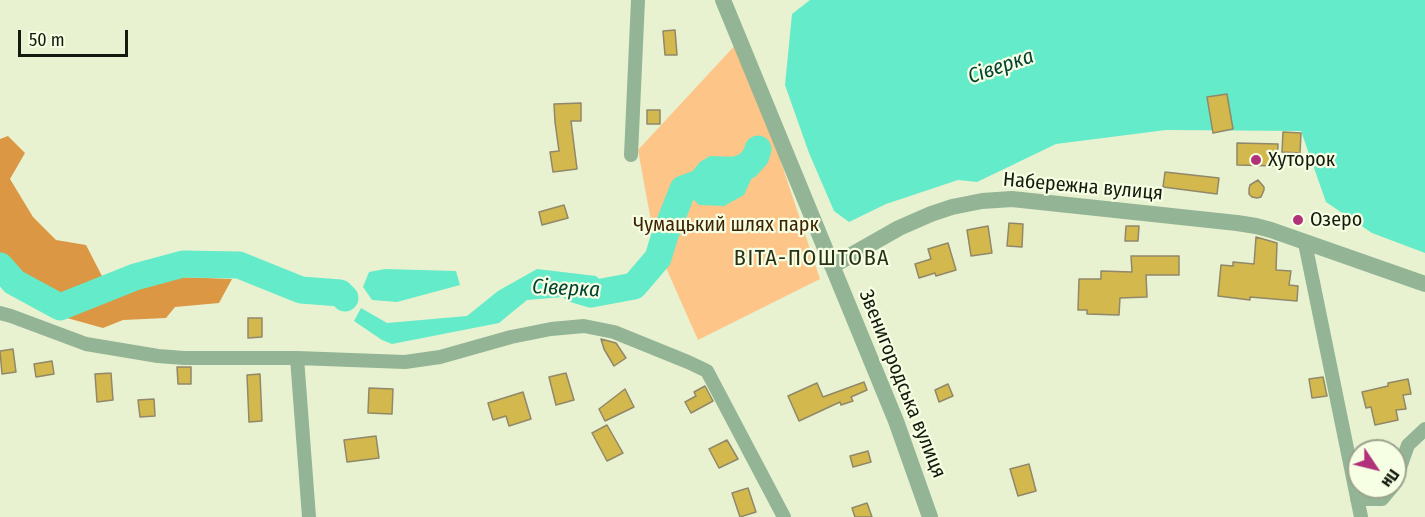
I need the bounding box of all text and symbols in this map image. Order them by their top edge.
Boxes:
scale bar [21,18,130,56]
text: 50 m [29,29,65,51]
water label: Сіверка [965,44,1037,90]
place label: Хуторок [1268,148,1335,172]
marker: Хуторок [1249,153,1263,167]
street label: Набережна вулиця [1002,168,1164,206]
place label: Озеро [1310,208,1362,232]
park label: Чумацький шлях парк [633,213,819,237]
marker: Озеро [1291,213,1305,227]
district label: ВІТА-ПОШТОВА [734,246,890,272]
water label: Сіверка [531,275,601,303]
street label: Звенигородська вулиця [853,286,951,482]
north arrow [1347,439,1407,499]
text: Пн [1378,466,1403,491]

